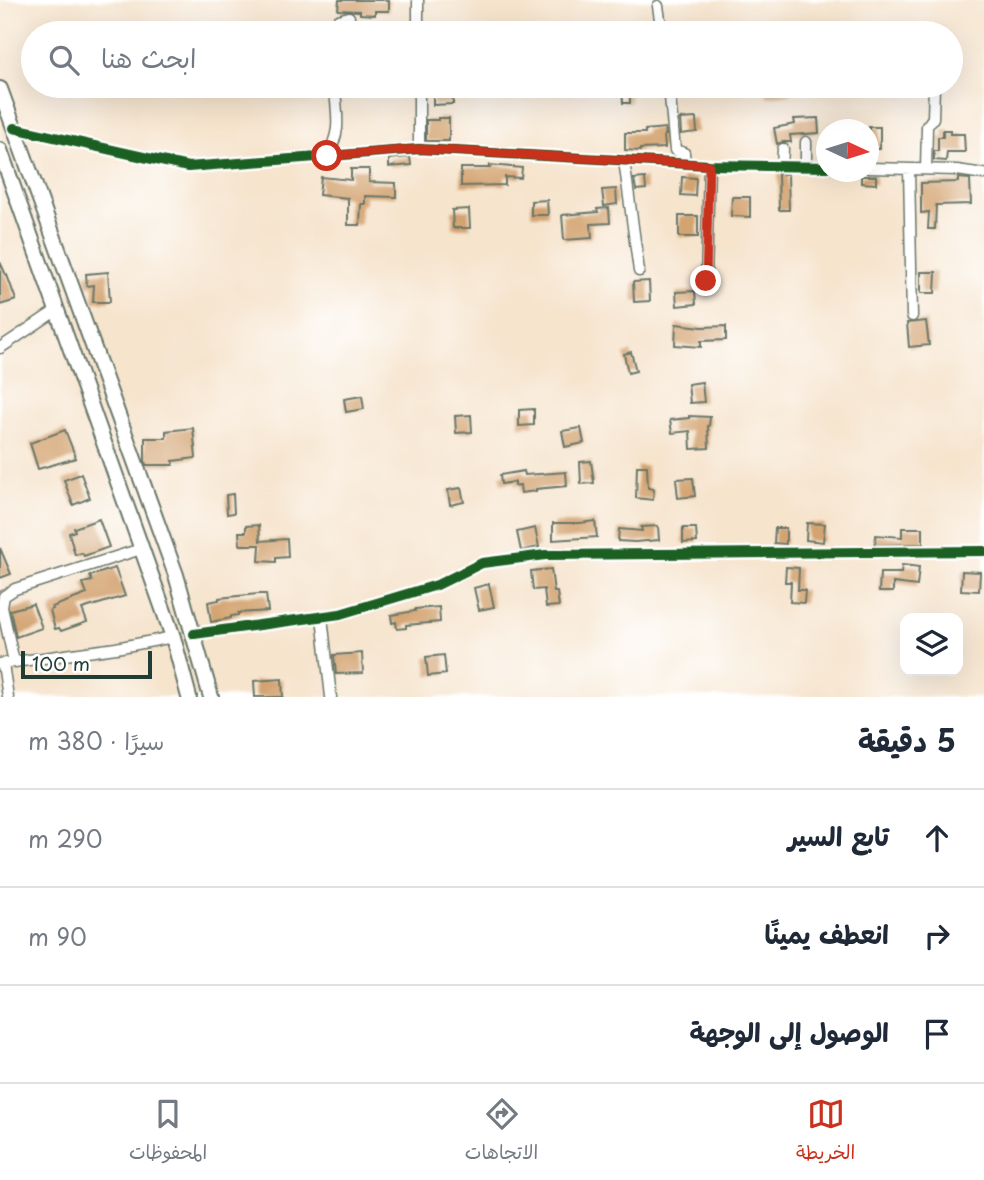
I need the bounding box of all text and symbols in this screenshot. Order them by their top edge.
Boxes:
search box [21,21,963,98]
text: ابحث هنا [101,38,196,77]
icon: search [45,41,83,79]
north arrow [816,119,879,182]
route start [311,140,342,171]
route end [690,265,721,296]
map controls [900,613,963,676]
button: layers [900,613,963,676]
scale bar [21,648,152,680]
text: 100 m [32,649,90,677]
text: 5 دقيقة [858,717,956,762]
text: سيرًا · 380 m [28,723,164,758]
text: تابع السير [788,816,889,855]
icon: ahead [918,819,956,857]
text: 290 m [28,821,103,856]
text: انعطف يمينًا [765,914,889,953]
icon: right [918,917,956,955]
text: 90 m [28,919,87,954]
text: الوصول إلى الوجهة [690,1012,889,1051]
icon: arrive [918,1015,956,1053]
tab: المحفوظات [129,1095,207,1169]
tab: الاتجاهات [465,1095,538,1169]
tab: الخريطة [796,1095,855,1169]

